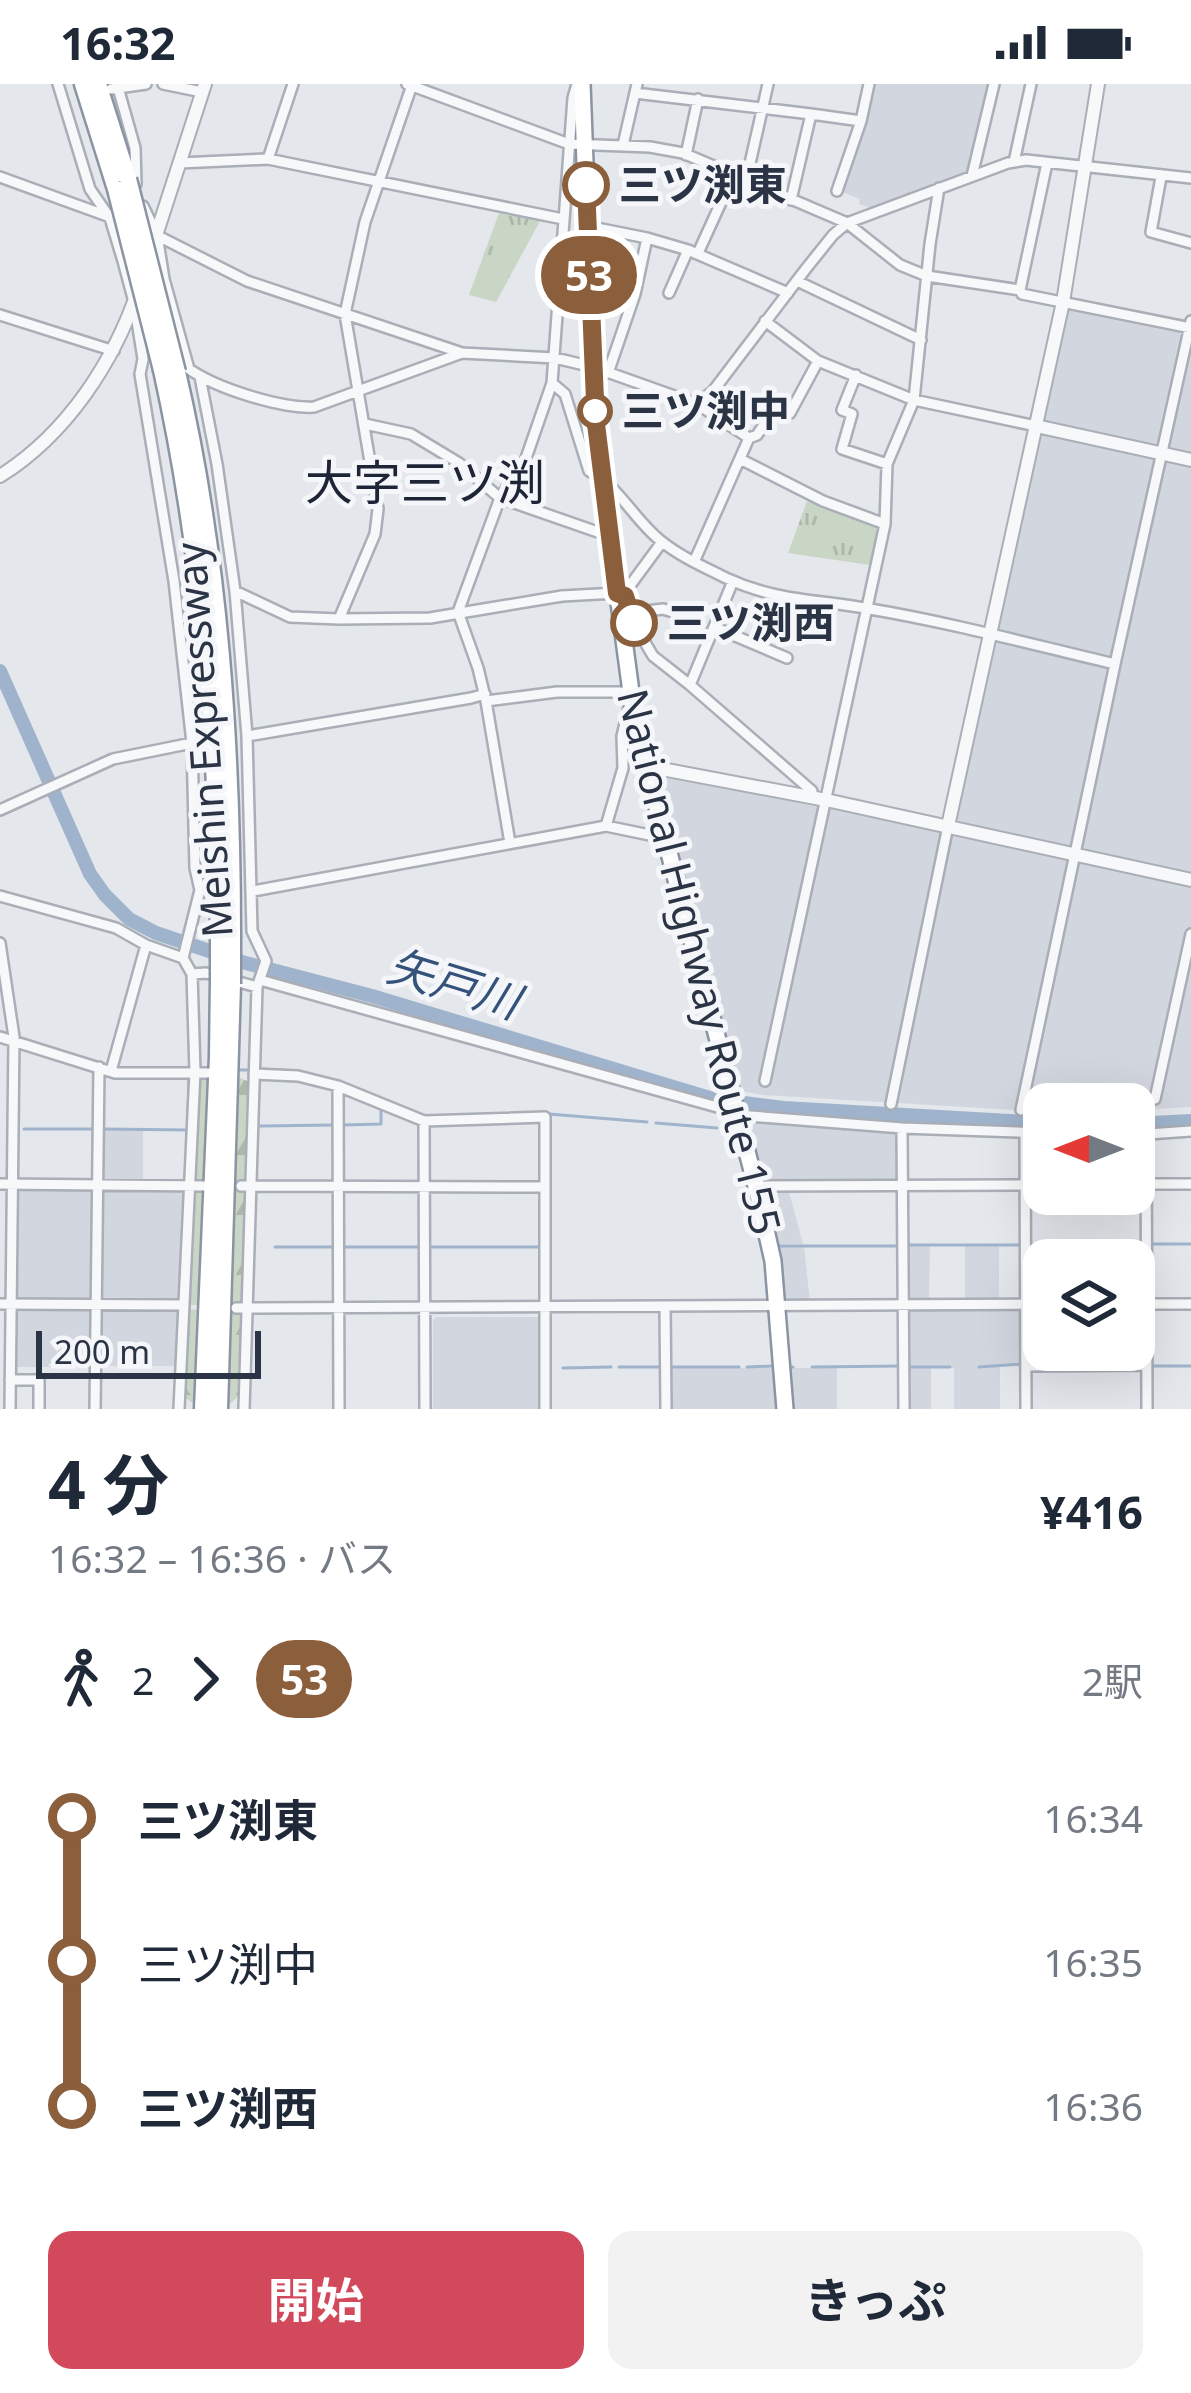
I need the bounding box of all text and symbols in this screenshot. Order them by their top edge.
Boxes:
text: 16:32 [60,12,176,73]
place label: 三ツ渕東 [619,155,787,212]
marker: 三ツ渕東 [564,163,608,207]
line badge: 53 [535,236,643,314]
text: 53 [565,246,613,303]
place label: 三ツ渕中 [622,381,790,438]
marker: 三ツ渕中 [579,395,611,427]
district label: 大字三ツ渕 [305,449,545,514]
street label: Meishin Expressway [160,540,245,940]
place label: 三ツ渕西 [667,593,835,650]
marker: 三ツ渕西 [612,601,656,645]
street label: National Highway Route 155 [605,683,796,1240]
water label: 矢戸川 [381,934,532,1033]
north arrow [1023,1083,1155,1215]
map controls [1023,1083,1155,1371]
button: layers [1023,1239,1155,1371]
scale bar [36,1325,261,1378]
text: 200 m [54,1329,150,1374]
text: 4 分 [48,1438,169,1528]
text: ¥416 [1040,1481,1143,1542]
text: 16:32 – 16:36 · バス [48,1531,396,1584]
icon: walk [48,1646,114,1712]
icon: forward [172,1646,238,1712]
text: 53 [280,1650,328,1707]
text: 2 [132,1653,154,1706]
text: 2駅 [1082,1654,1143,1707]
text: 三ツ渕東 [138,1789,318,1850]
text: 16:34 [1043,1791,1143,1844]
text: 三ツ渕中 [138,1933,318,1994]
text: 16:35 [1043,1935,1143,1988]
text: 三ツ渕西 [138,2077,318,2138]
text: 16:36 [1043,2079,1143,2132]
button: 開始 [48,2231,584,2369]
button: きっぷ [608,2231,1143,2369]

